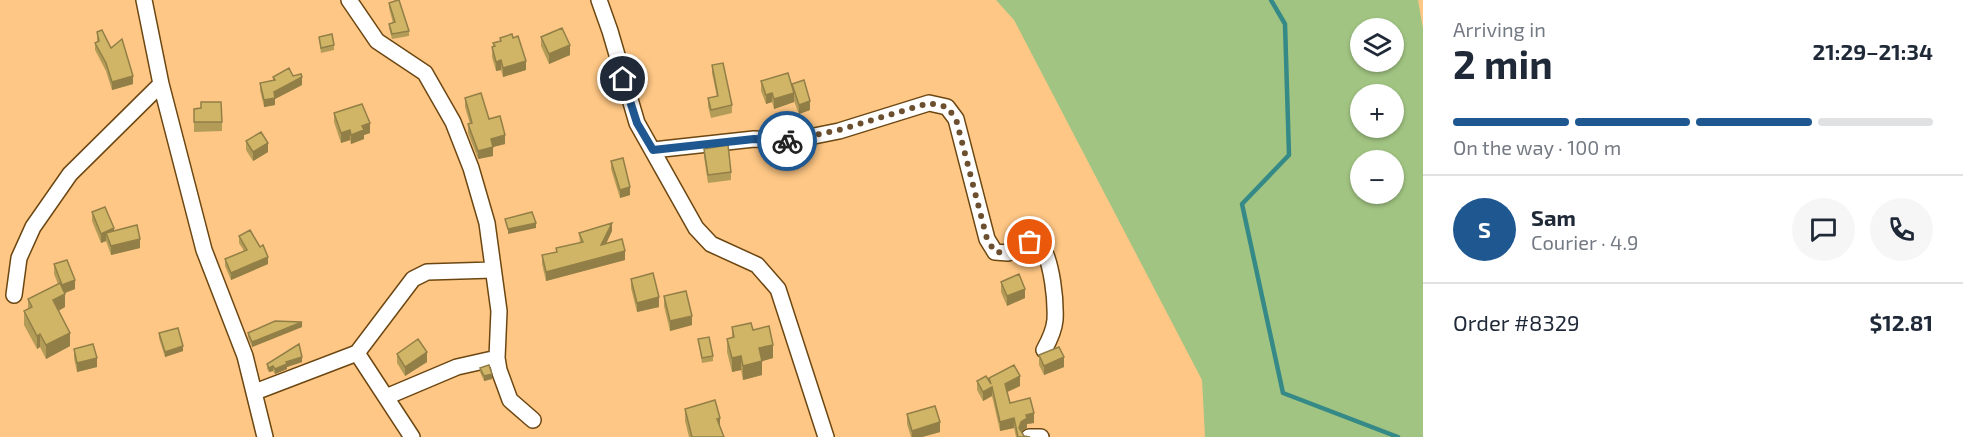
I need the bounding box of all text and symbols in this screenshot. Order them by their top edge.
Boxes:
text: Arriving in [1453,17,1546,41]
map controls [1350,18,1404,204]
button: layers [1350,18,1404,72]
text: 21:29–21:34 [1813,38,1933,64]
text: 2 min [1453,40,1553,87]
pin [597,53,648,104]
icon: home [606,62,639,95]
button: + [1350,84,1404,138]
courier [757,111,817,171]
icon: bike [771,125,804,158]
text: On the way · 100 m [1453,135,1621,159]
button: − [1350,150,1404,204]
button: chat [1792,198,1855,261]
button: phone [1870,198,1933,261]
text: Sam [1531,204,1576,230]
pin [1004,216,1055,267]
text: S [1478,216,1491,242]
icon: bag [1013,225,1046,258]
text: Courier · 4.9 [1531,230,1638,254]
text: Order #8329 [1453,309,1580,335]
text: $12.81 [1869,309,1933,335]

